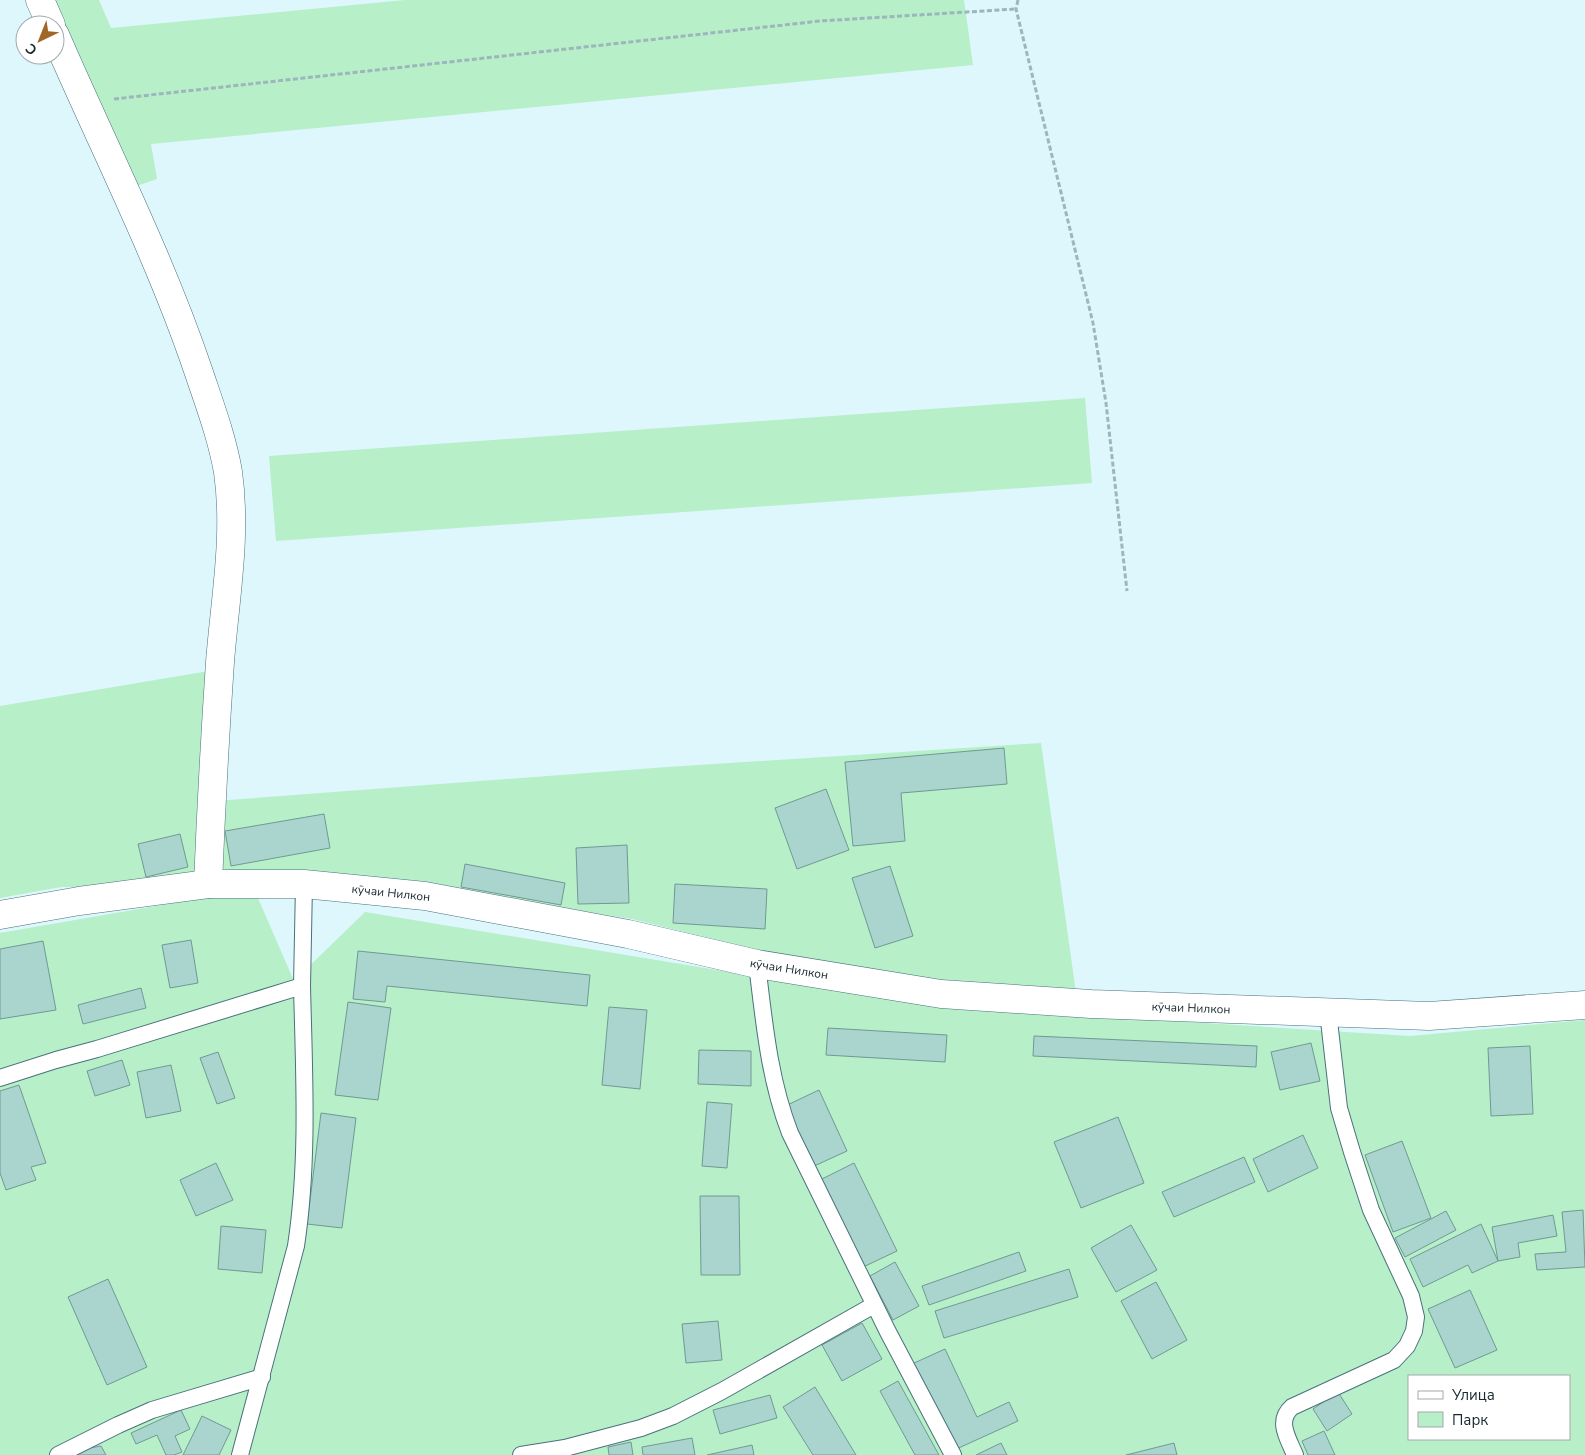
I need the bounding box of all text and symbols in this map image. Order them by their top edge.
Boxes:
north arrow [15,15,65,65]
text: С [21,39,41,59]
street label: кӯчаи Нилкон [351,881,431,905]
street label: кӯчаи Нилкон [749,955,829,983]
street label: кӯчаи Нилкон [1151,999,1231,1017]
legend [1408,1375,1570,1440]
text: Улица [1451,1385,1495,1405]
text: Парк [1452,1410,1488,1430]

